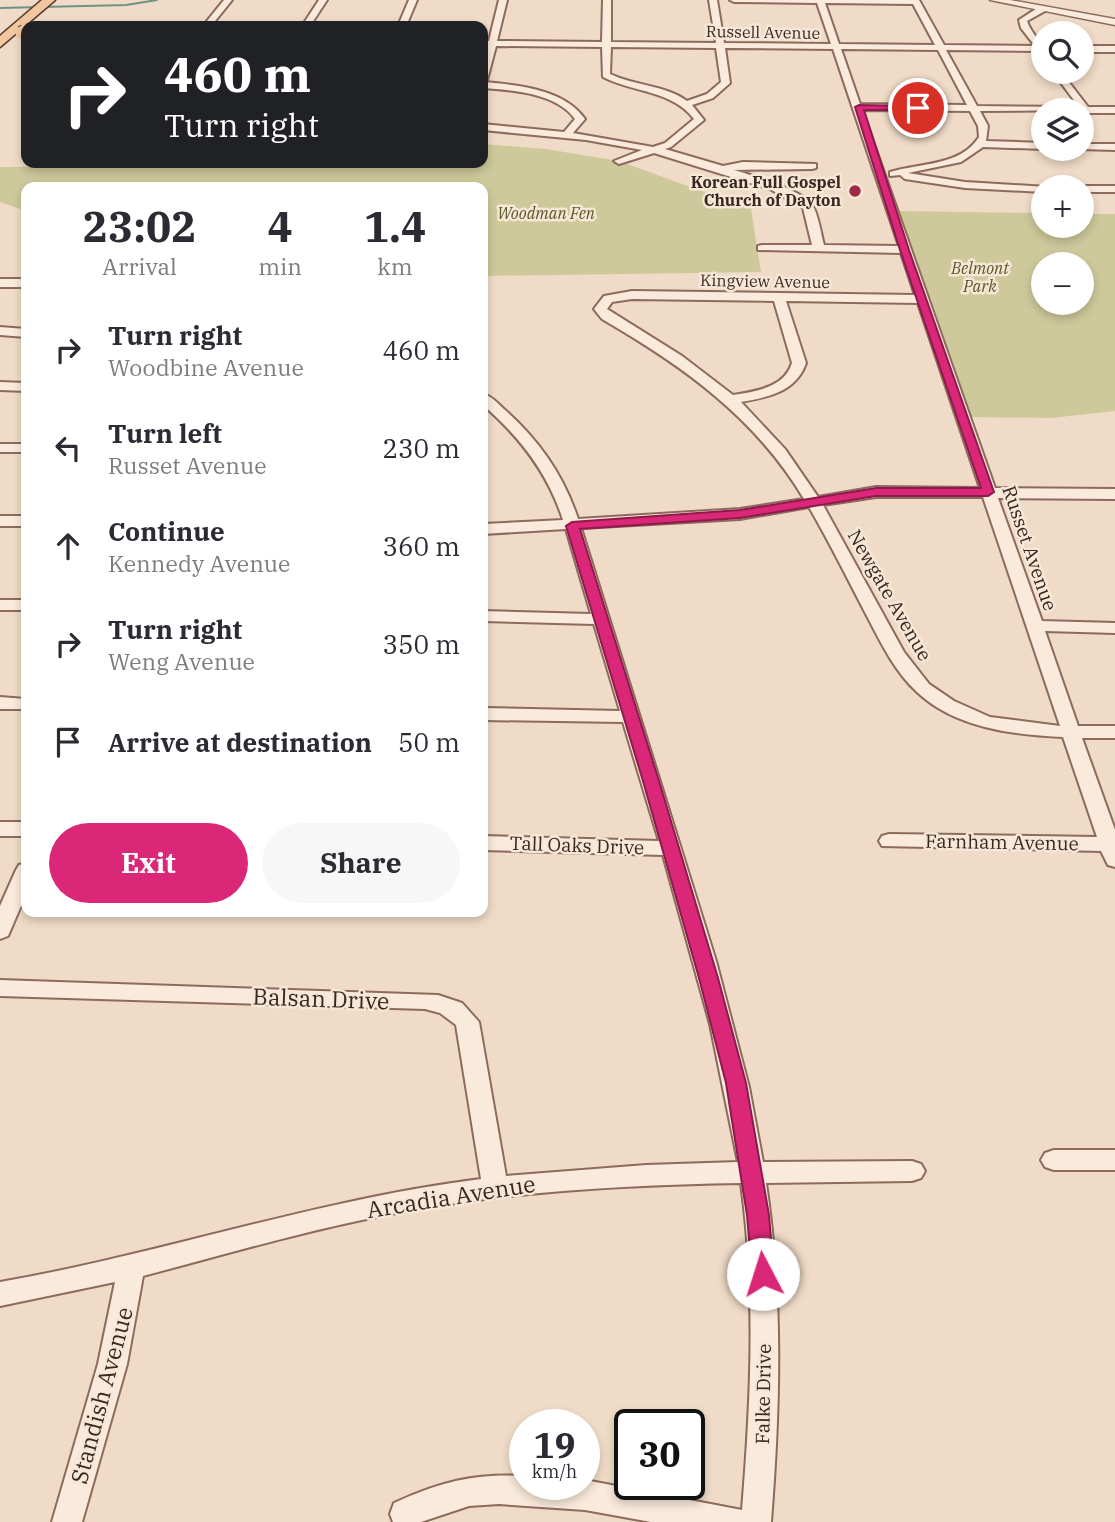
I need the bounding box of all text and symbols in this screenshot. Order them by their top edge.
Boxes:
street label: Russell Avenue [706,21,820,43]
map controls [1031,21,1094,315]
button: search [1031,21,1094,84]
text: 460 m [164,42,311,105]
icon: right [49,49,140,140]
pin [888,78,948,138]
icon: arrive [899,89,937,127]
button: layers [1031,98,1094,161]
text: Turn right [164,104,319,146]
place label: Korean Full Gospel Church of Dayton [691,172,841,210]
button: + [1031,175,1094,238]
marker: Korean Full Gospel Church of Dayton [847,183,863,199]
text: 23:02 [83,199,196,254]
text: 4 [268,199,293,254]
text: 1.4 [364,199,426,254]
park label: Woodman Fen [497,203,595,223]
text: Arrival [102,251,177,281]
text: min [258,251,302,281]
text: km [377,251,413,281]
button: − [1031,252,1094,315]
park label: Belmont Park [950,258,1010,296]
street label: Kingview Avenue [700,270,830,292]
text: Turn right [108,318,242,352]
icon: right [49,331,87,369]
text: 460 m [382,333,460,367]
text: Woodbine Avenue [108,352,304,382]
text: Turn left [108,416,222,450]
icon: left [49,429,87,467]
text: 230 m [382,431,460,465]
text: Russet Avenue [108,450,267,480]
street label: Russet Avenue [997,482,1063,614]
text: Continue [108,514,225,548]
street label: Newgate Avenue [843,525,937,665]
icon: ahead [49,527,87,565]
text: 360 m [382,529,460,563]
text: Kennedy Avenue [108,548,290,578]
text: Turn right [108,612,242,646]
icon: right [49,625,87,663]
text: 350 m [382,627,460,661]
text: Weng Avenue [108,646,255,676]
icon: arrive [49,723,87,761]
text: Arrive at destination [108,725,372,759]
text: 50 m [398,725,460,759]
button: Exit [49,823,248,903]
button: Share [262,823,460,903]
street label: Farnham Avenue [925,829,1079,855]
street label: Tall Oaks Drive [509,831,645,859]
street label: Balsan Drive [252,981,390,1015]
street label: Arcadia Avenue [365,1168,537,1224]
position arrow [726,1237,800,1311]
street label: Standish Avenue [63,1303,139,1487]
street label: Falke Drive [750,1344,776,1444]
speed limit sign: 30 [614,1409,705,1500]
text: 19 [533,1422,576,1468]
text: km/h [532,1460,577,1483]

